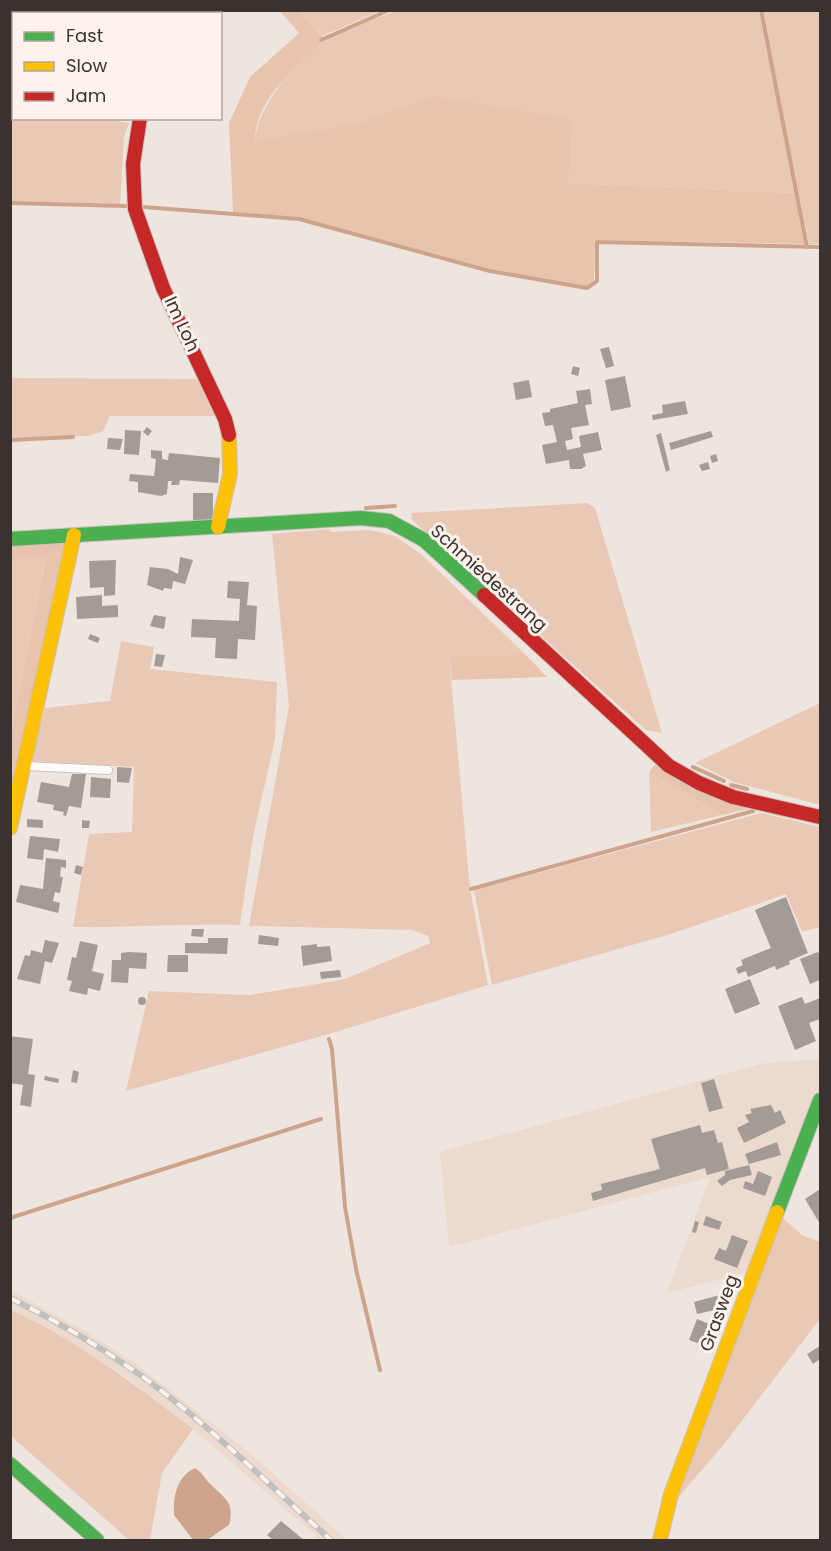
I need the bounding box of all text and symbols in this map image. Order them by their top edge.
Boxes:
legend [12,12,222,120]
text: Fast [66,23,103,48]
text: Slow [66,53,108,78]
text: Jam [66,83,106,108]
street label: Im Loh [159,292,206,356]
street label: Schmiedestrang [426,518,553,637]
street label: Grasweg [693,1271,744,1355]

